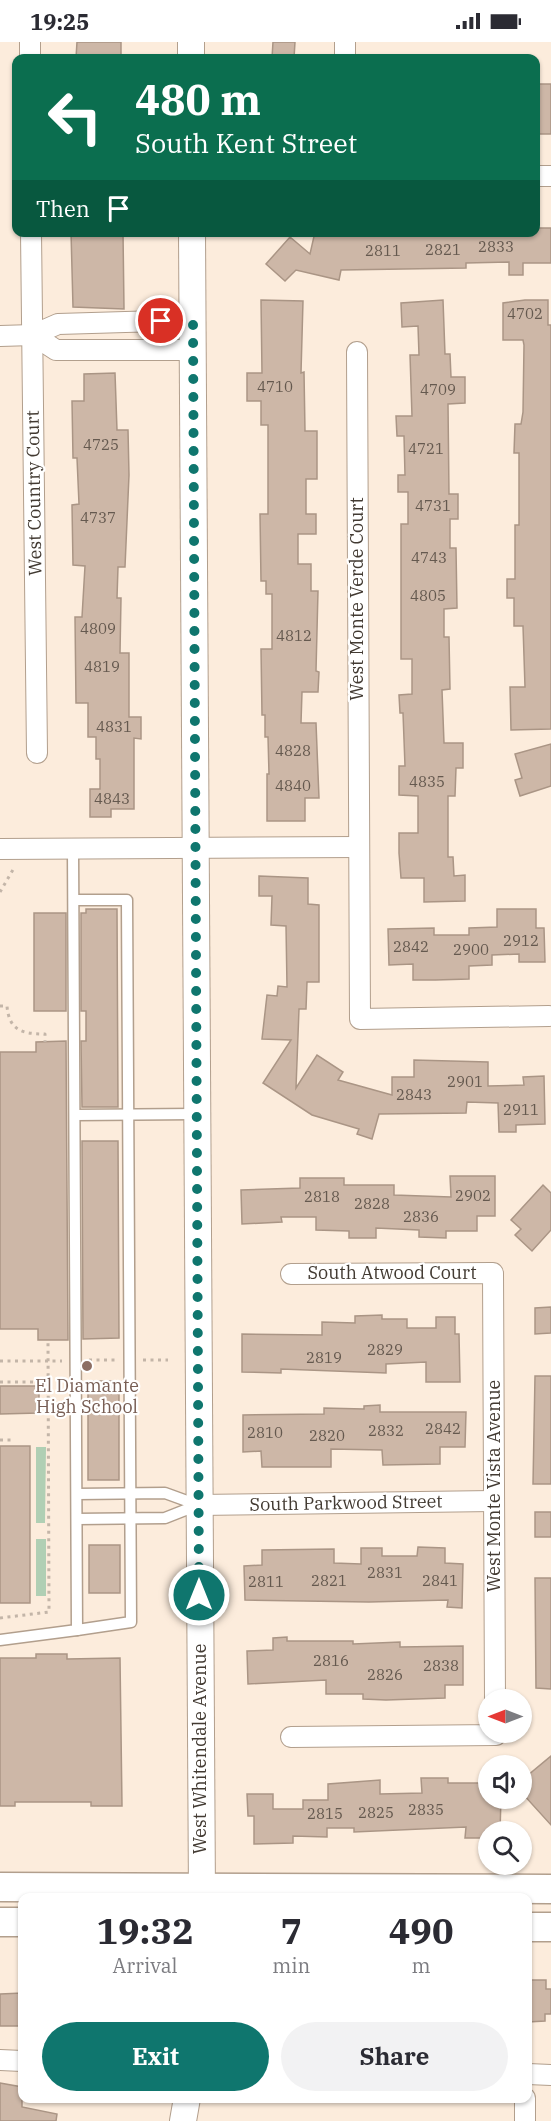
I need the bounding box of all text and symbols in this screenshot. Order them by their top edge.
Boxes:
text: 19:25 [30,7,89,36]
text: 480 m [135,72,261,127]
icon: left [36,78,114,156]
text: South Kent Street [135,125,357,160]
icon: arrive [102,192,135,225]
text: Then [36,194,90,223]
house number: 2833 [478,237,514,256]
house number: 2821 [425,240,461,259]
house number: 2811 [365,241,401,260]
pin [135,295,186,346]
icon: arrive [144,304,177,337]
house number: 4702 [507,304,543,323]
house number: 4710 [257,377,293,396]
house number: 4709 [420,380,456,399]
street label: West Country Court [21,410,46,576]
house number: 4725 [83,435,119,454]
house number: 4721 [408,439,444,458]
house number: 4731 [415,496,451,515]
street label: West Monte Verde Court [345,497,368,701]
house number: 4737 [80,508,116,527]
house number: 4743 [411,548,447,567]
house number: 4805 [410,586,446,605]
house number: 4809 [80,619,116,638]
house number: 4812 [276,626,312,645]
house number: 4819 [84,657,120,676]
house number: 4831 [96,717,132,736]
house number: 4828 [275,741,311,760]
house number: 4835 [409,772,445,791]
house number: 4840 [275,776,311,795]
house number: 4843 [94,789,130,808]
house number: 2912 [503,931,539,950]
house number: 2842 [393,937,429,956]
house number: 2900 [453,940,489,959]
house number: 2901 [447,1072,483,1091]
house number: 2843 [396,1085,432,1104]
house number: 2911 [503,1100,539,1119]
house number: 2902 [455,1186,491,1205]
house number: 2818 [304,1187,340,1206]
house number: 2828 [354,1194,390,1213]
house number: 2836 [403,1207,439,1226]
street label: South Atwood Court [307,1261,477,1284]
house number: 2829 [367,1340,403,1359]
house number: 2819 [306,1348,342,1367]
marker: El Diamante High School [80,1359,94,1373]
place label: El Diamante High School [35,1374,139,1418]
street label: West Monte Vista Avenue [482,1380,505,1592]
house number: 2842 [425,1419,461,1438]
house number: 2832 [368,1421,404,1440]
house number: 2810 [247,1423,283,1442]
house number: 2820 [309,1426,345,1445]
street label: South Parkwood Street [249,1489,443,1516]
position arrow [167,1563,231,1627]
house number: 2831 [367,1563,403,1582]
house number: 2821 [311,1571,347,1590]
house number: 2841 [422,1571,458,1590]
house number: 2811 [248,1572,284,1591]
street label: West Whitendale Avenue [188,1644,211,1854]
house number: 2816 [313,1651,349,1670]
house number: 2838 [423,1656,459,1675]
house number: 2826 [367,1665,403,1684]
north arrow [478,1689,532,1743]
map controls [478,1689,532,1875]
button: sound [478,1755,532,1809]
house number: 2835 [408,1800,444,1819]
house number: 2825 [358,1803,394,1822]
house number: 2815 [307,1804,343,1823]
button: search [478,1821,532,1875]
text: 19:32 [96,1907,194,1954]
text: 7 [280,1907,302,1954]
text: 490 [389,1907,454,1954]
text: Arrival [113,1952,178,1979]
text: min [272,1952,310,1979]
text: m [412,1952,431,1979]
button: Exit [42,2022,269,2091]
button: Share [281,2022,508,2091]

